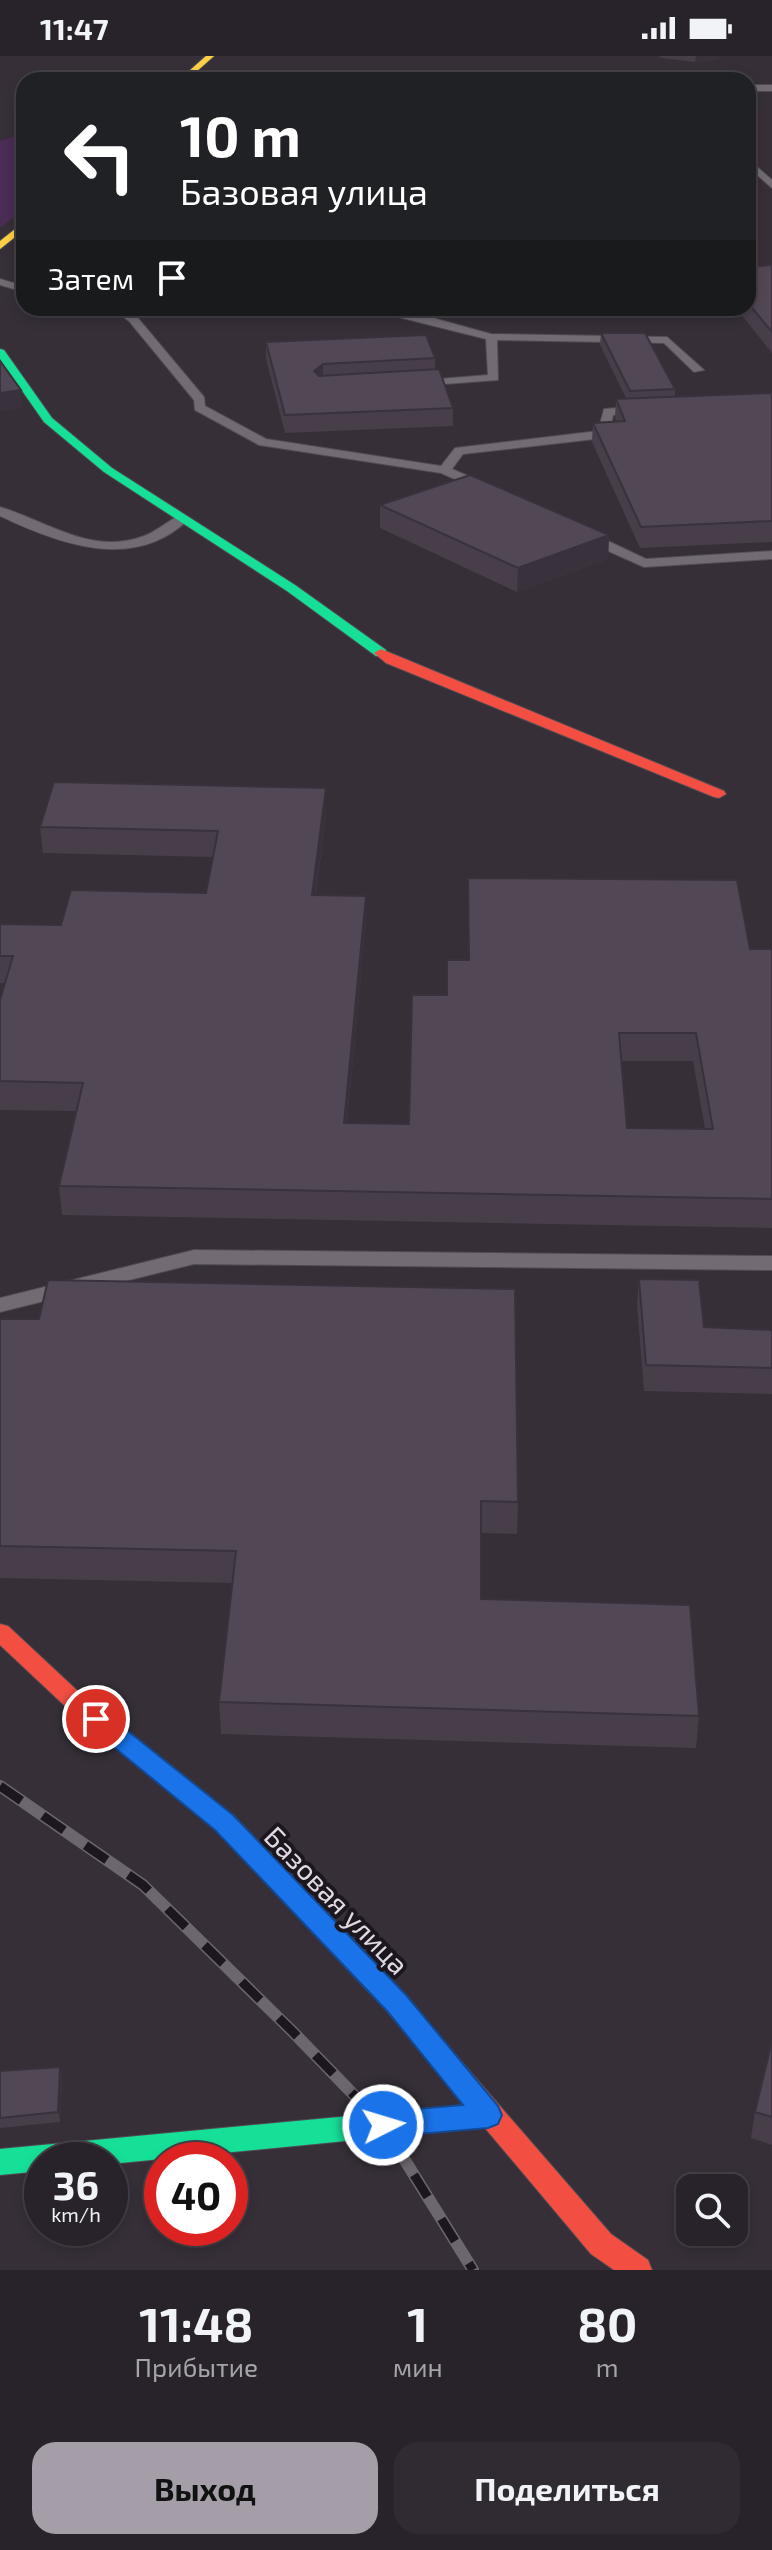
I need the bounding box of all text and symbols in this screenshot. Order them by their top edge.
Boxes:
text: 11:47 [40,10,109,46]
text: 10 m [180,101,301,168]
icon: left [48,104,152,208]
text: Базовая улица [180,169,428,212]
icon: arrive [150,256,194,300]
text: Затем [48,260,134,296]
pin [62,1685,130,1753]
icon: arrive [74,1697,118,1741]
street label: Базовая улица [258,1819,416,1981]
position arrow [341,2083,425,2167]
speed limit sign: 40 [144,2142,248,2246]
text: 36 [53,2160,99,2208]
map controls [676,2174,748,2246]
button: search [676,2174,748,2246]
text: km/h [51,2202,101,2226]
text: 11:48 [139,2294,254,2352]
text: 1 [407,2294,428,2352]
text: 80 [577,2294,637,2352]
text: Прибытие [135,2351,258,2382]
text: мин [393,2351,443,2382]
text: m [596,2351,619,2382]
button: Выход [32,2442,378,2534]
button: Поделиться [394,2442,740,2534]

